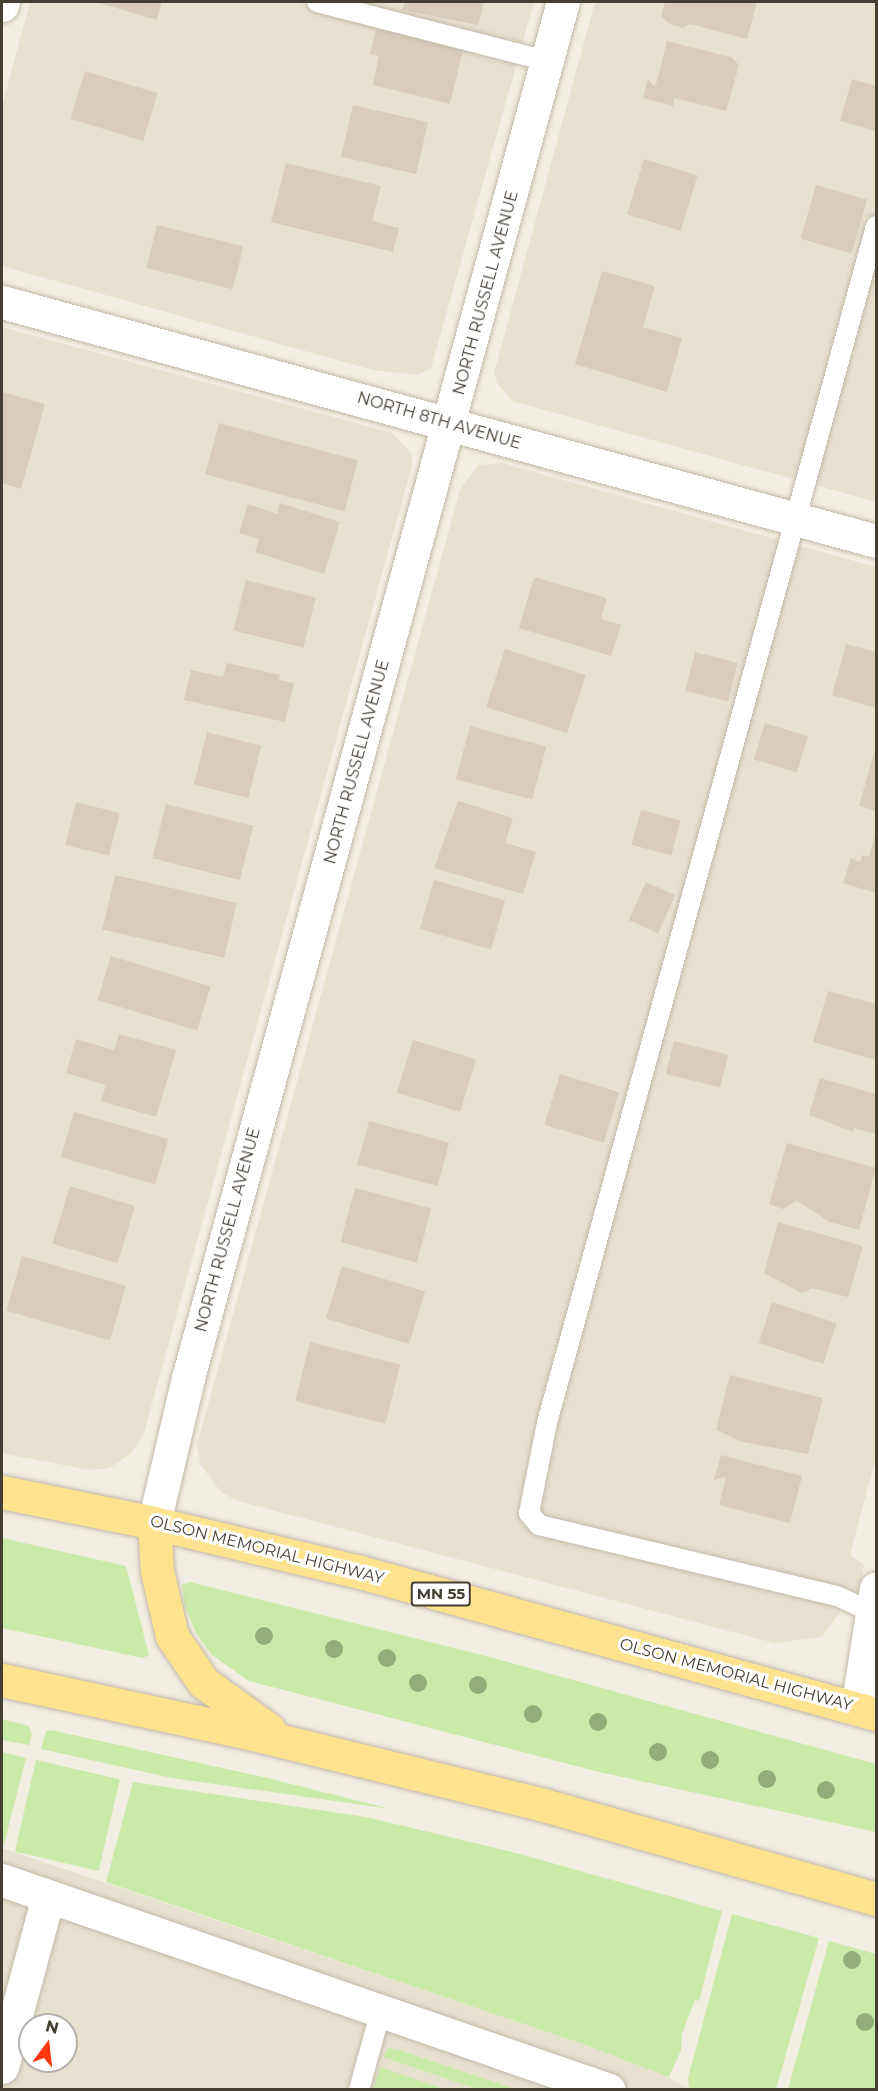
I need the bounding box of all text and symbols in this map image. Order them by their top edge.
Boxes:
street label: NORTH RUSSELL AVENUE [449,189,523,397]
street label: NORTH 8TH AVENUE [355,388,523,454]
street label: NORTH RUSSELL AVENUE [320,658,394,866]
street label: NORTH RUSSELL AVENUE [191,1126,265,1334]
street label: OLSON MEMORIAL HIGHWAY [148,1512,386,1588]
road number: MN 55 [410,1582,472,1606]
street label: OLSON MEMORIAL HIGHWAY [617,1635,855,1715]
north arrow [18,2013,78,2073]
text: N [44,2016,61,2038]

